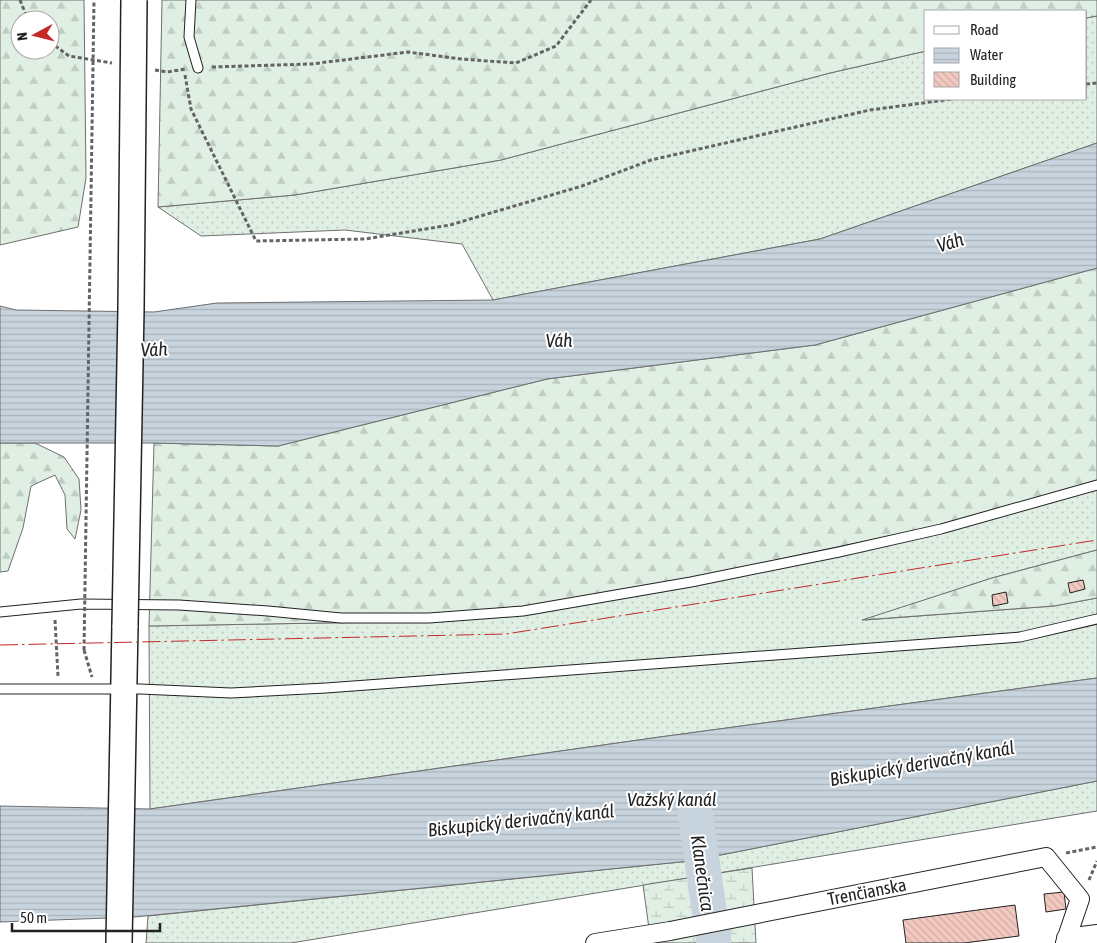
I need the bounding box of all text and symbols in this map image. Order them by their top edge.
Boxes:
north arrow [10,10,60,60]
legend [924,10,1087,100]
text: Road [970,21,999,38]
text: N [14,32,31,42]
text: Water [970,46,1003,63]
text: Building [970,71,1016,88]
water label: Váh [934,228,966,256]
water label: Váh [545,329,573,351]
water label: Váh [140,338,168,360]
water label: Biskupický derivačný kanál [828,736,1016,790]
water label: Važský kanál [627,788,717,810]
water label: Biskupický derivačný kanál [427,799,615,841]
water label: Klanečnica [687,833,719,913]
street label: Trenčianska [826,874,908,909]
scale bar [12,900,160,932]
text: 50 m [20,909,47,926]

